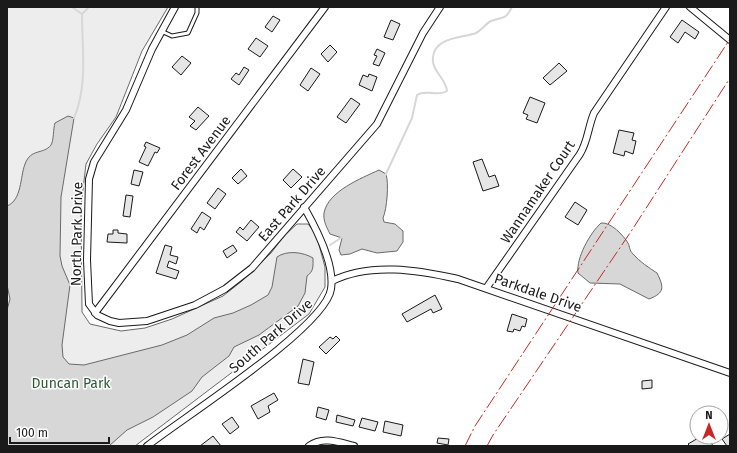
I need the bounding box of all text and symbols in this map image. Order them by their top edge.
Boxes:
street label: Forest Avenue [167,112,235,194]
street label: Wannamaker Court [497,137,579,247]
street label: East Park Drive [255,163,329,245]
street label: North Park Drive [68,182,86,286]
street label: Parkdale Drive [492,270,584,316]
street label: South Park Drive [226,295,316,377]
park label: Duncan Park [31,375,111,392]
north arrow [689,405,729,445]
text: N [705,409,713,422]
scale bar [10,419,109,445]
text: 100 m [16,426,48,440]

